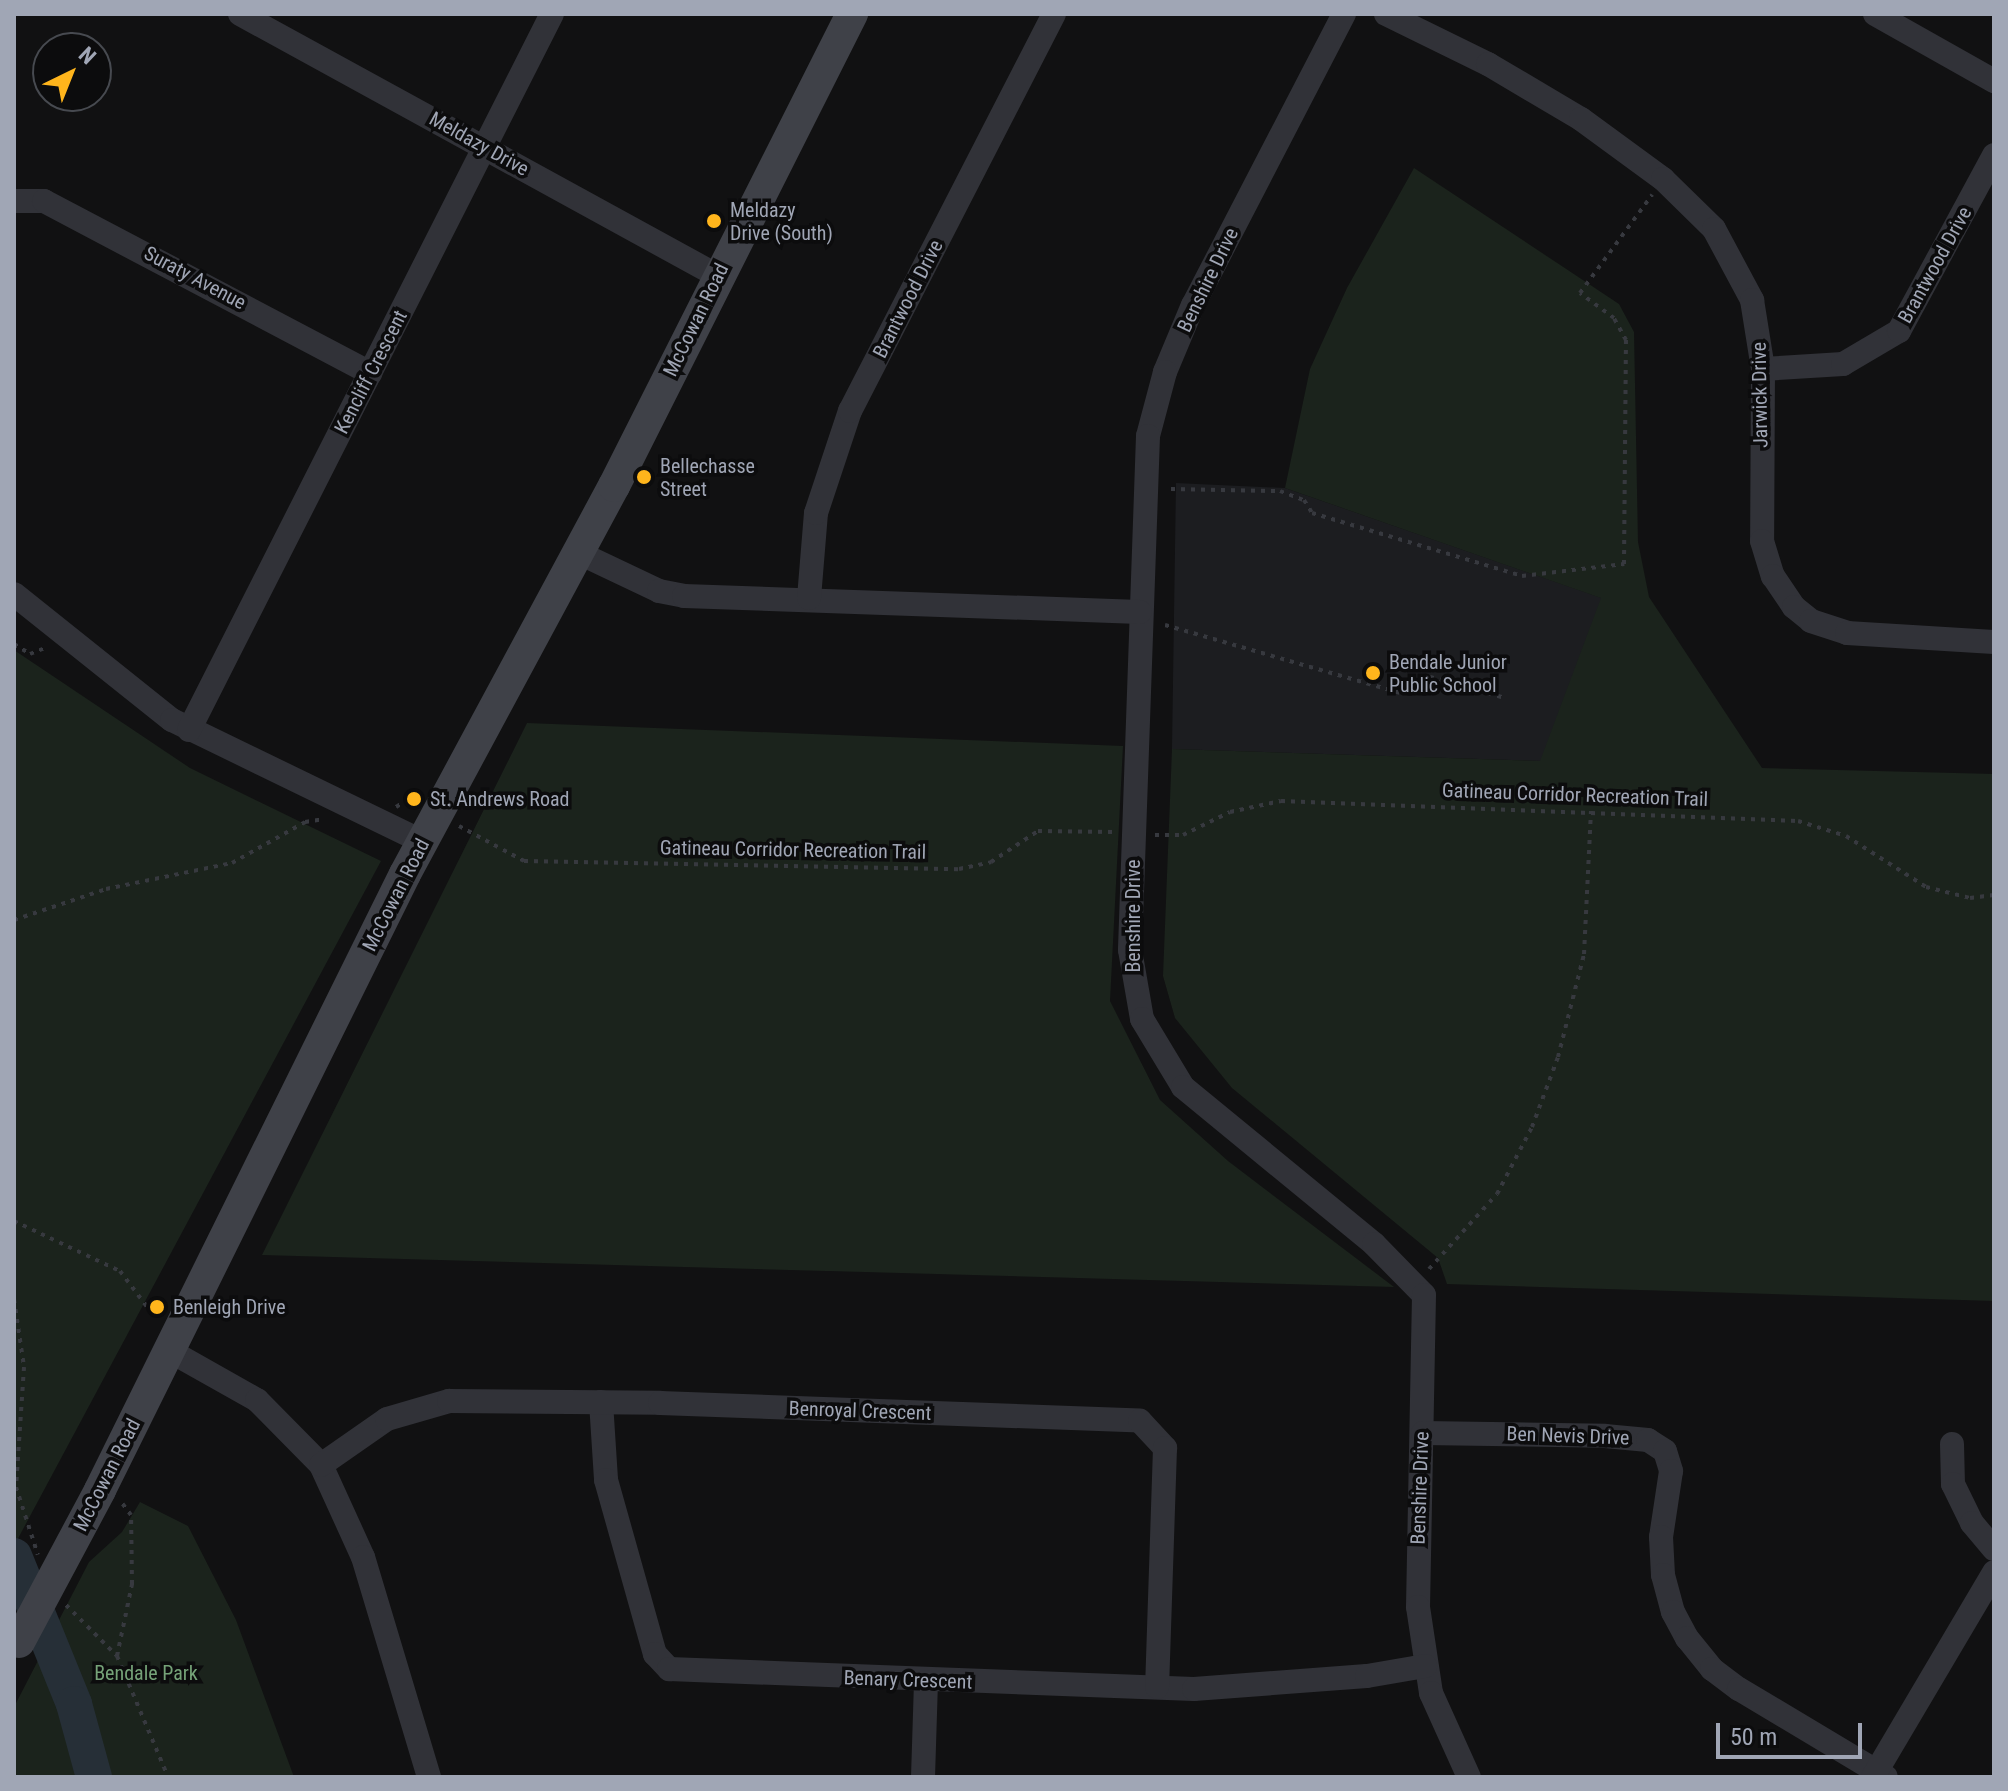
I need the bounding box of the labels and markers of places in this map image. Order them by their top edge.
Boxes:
place label: Meldazy Drive (South) [730,198,833,245]
marker: Meldazy Drive (South) [705,212,723,230]
place label: Bellechasse Street [660,454,755,501]
marker: Bellechasse Street [635,468,653,486]
place label: Bendale Junior Public School [1389,650,1507,697]
marker: Bendale Junior Public School [1364,664,1382,682]
place label: St. Andrews Road [430,787,569,811]
marker: St. Andrews Road [405,790,423,808]
place label: Benleigh Drive [173,1295,286,1319]
marker: Benleigh Drive [148,1298,166,1316]

